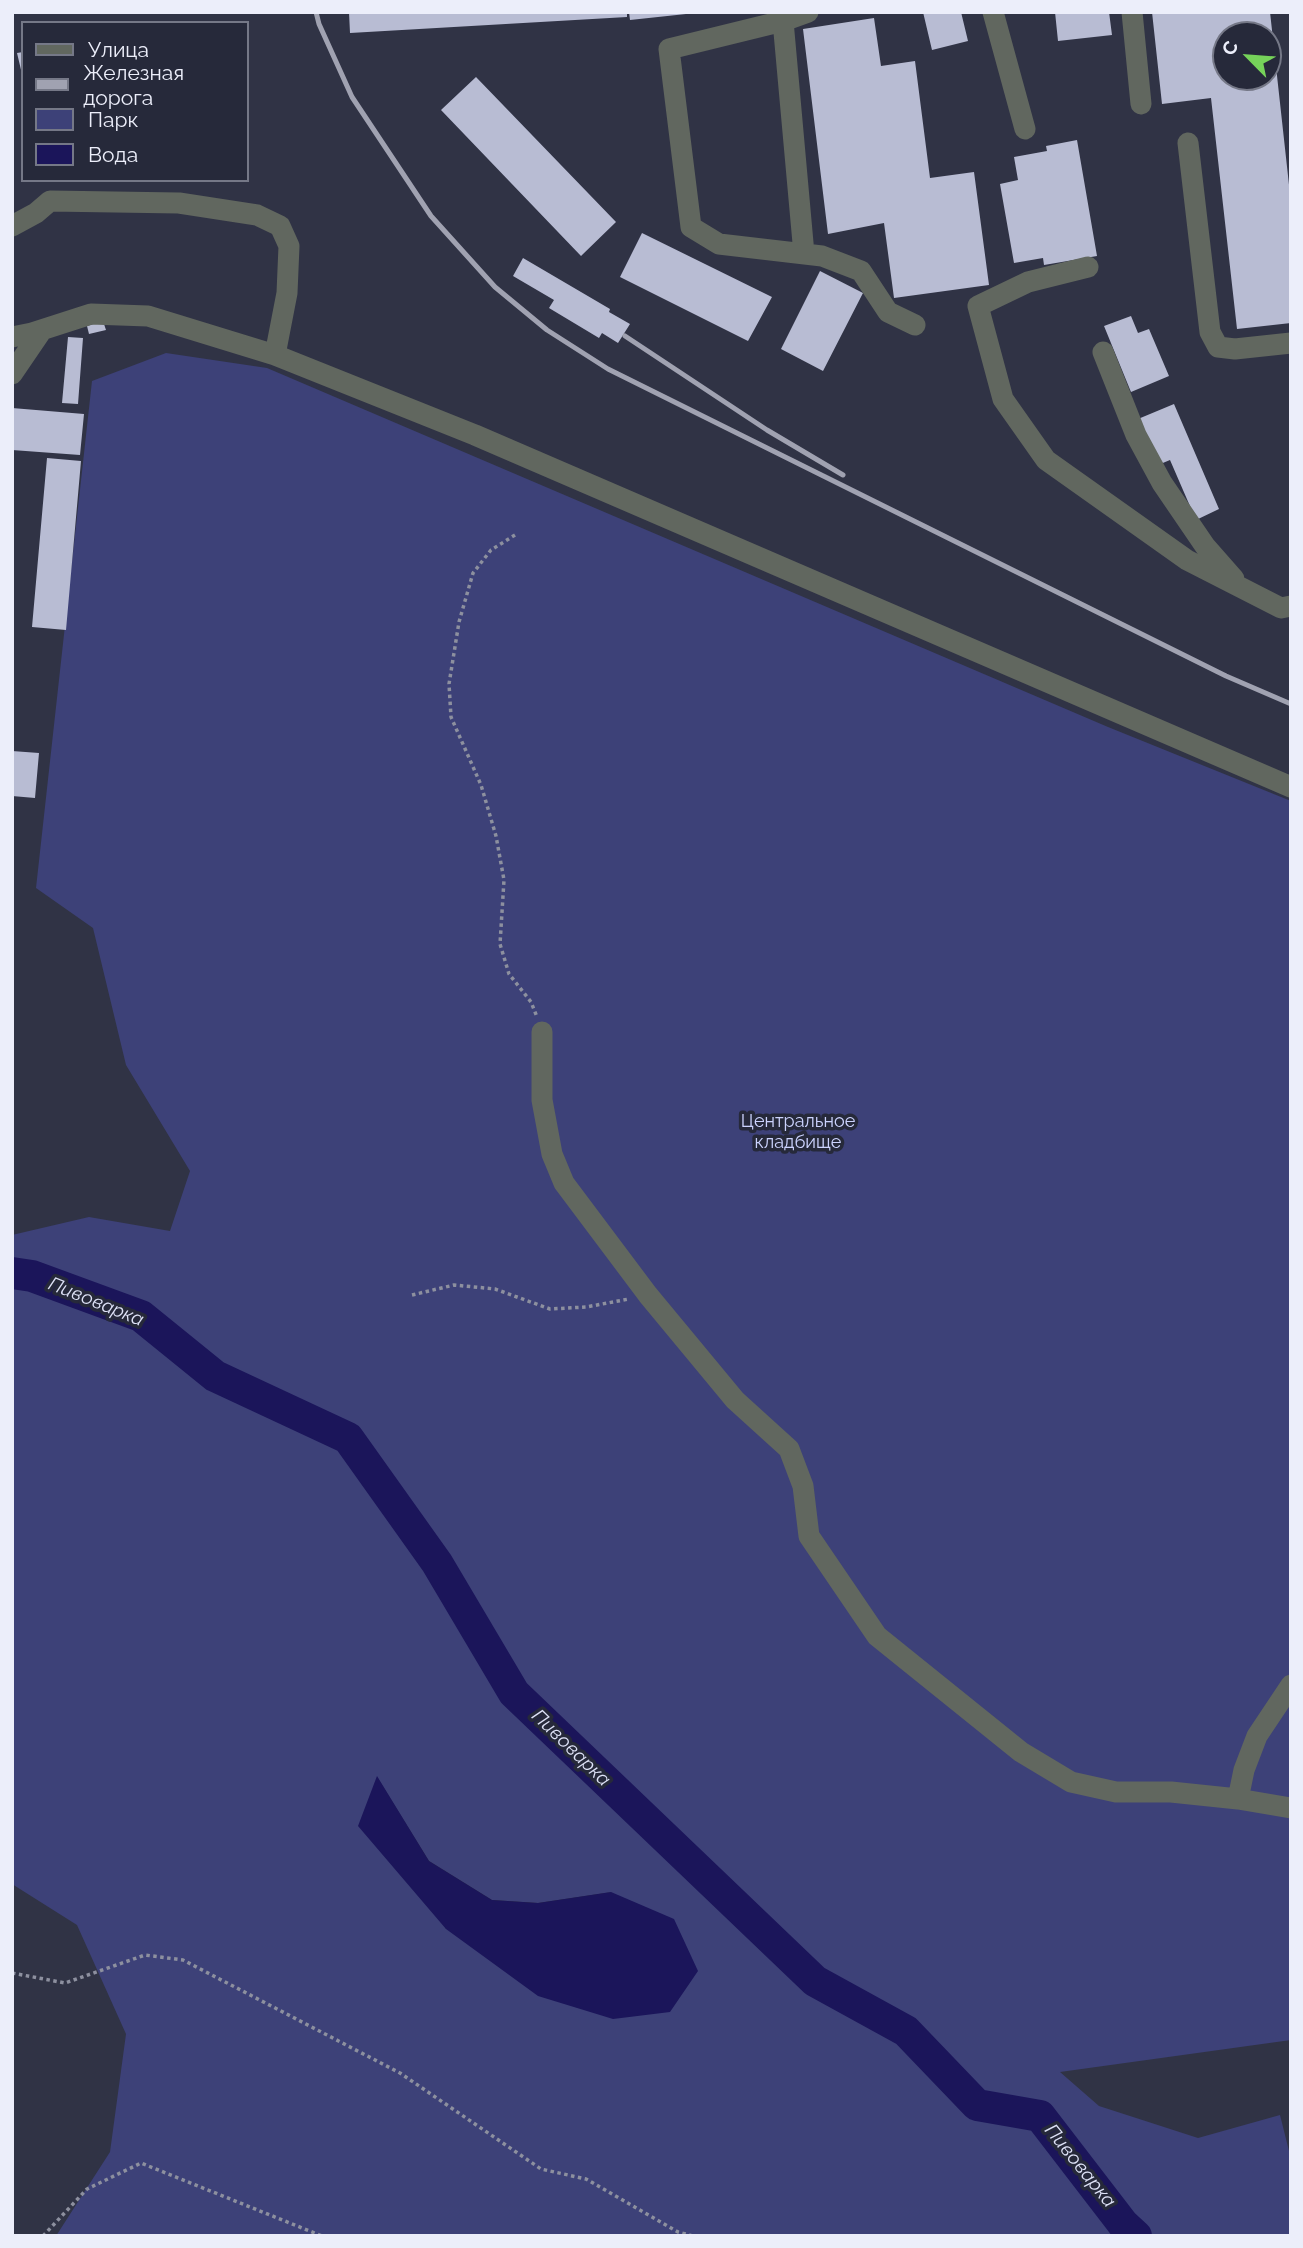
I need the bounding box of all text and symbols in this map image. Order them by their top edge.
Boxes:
legend [21,21,248,182]
north arrow [1212,21,1282,91]
text: Улица [88,37,149,62]
text: С [1217,37,1243,59]
text: Железная дорога [83,60,184,110]
text: Парк [88,107,138,132]
text: Вода [88,142,138,167]
park label: Центральное кладбище [741,1111,855,1154]
water label: Пивоварка [45,1273,147,1331]
water label: Пивоварка [527,1705,615,1791]
water label: Пивоварка [1039,2120,1121,2212]

